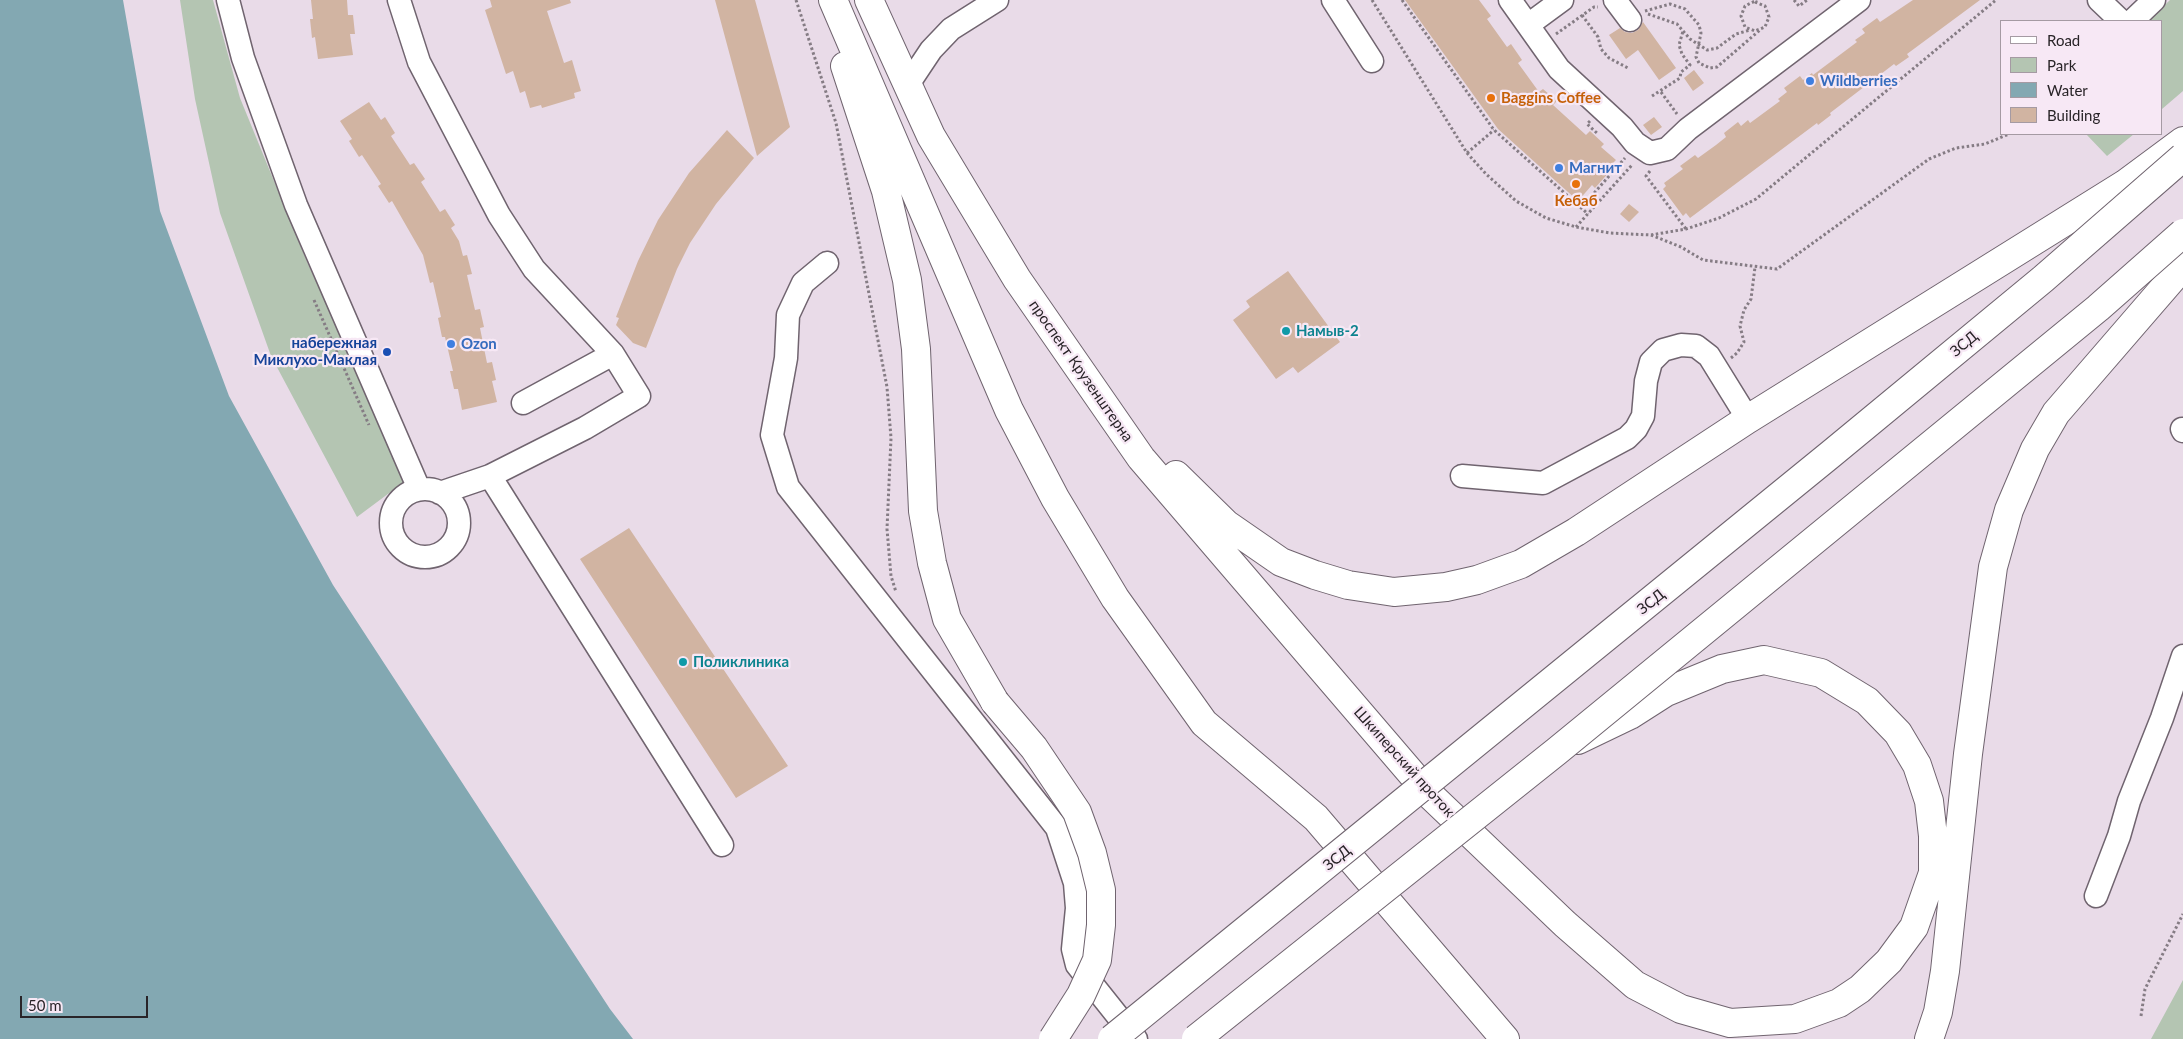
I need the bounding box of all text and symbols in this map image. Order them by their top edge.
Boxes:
legend [2000,20,2163,135]
text: Road [2047,31,2080,49]
text: Park [2047,56,2076,74]
place label: Wildberries [1820,72,1898,90]
marker: Wildberries [1804,75,1816,87]
text: Water [2047,81,2088,99]
place label: Baggins Coffee [1501,89,1601,107]
marker: Baggins Coffee [1485,92,1497,104]
text: Building [2047,106,2100,124]
place label: Магнит [1569,159,1622,177]
marker: Магнит [1553,162,1565,174]
marker: Кебаб [1570,178,1582,190]
place label: Кебаб [1554,192,1598,210]
street label: проспект Крузенштерна [1025,297,1137,445]
place label: Намыв-2 [1296,322,1359,340]
marker: Намыв-2 [1280,325,1292,337]
street label: ЗСД [1947,327,1981,361]
place label: набережная Миклухо-Маклая [254,334,377,369]
place label: Ozon [461,335,497,353]
marker: Ozon [445,338,457,350]
marker: набережная Миклухо-Маклая [381,346,393,358]
street label: ЗСД [1634,585,1668,619]
place label: Поликлиника [693,653,789,671]
marker: Поликлиника [677,656,689,668]
street label: Шкиперский проток [1350,703,1458,821]
street label: ЗСД [1320,841,1354,875]
scale bar [22,986,150,1018]
text: 50 m [28,996,62,1014]

